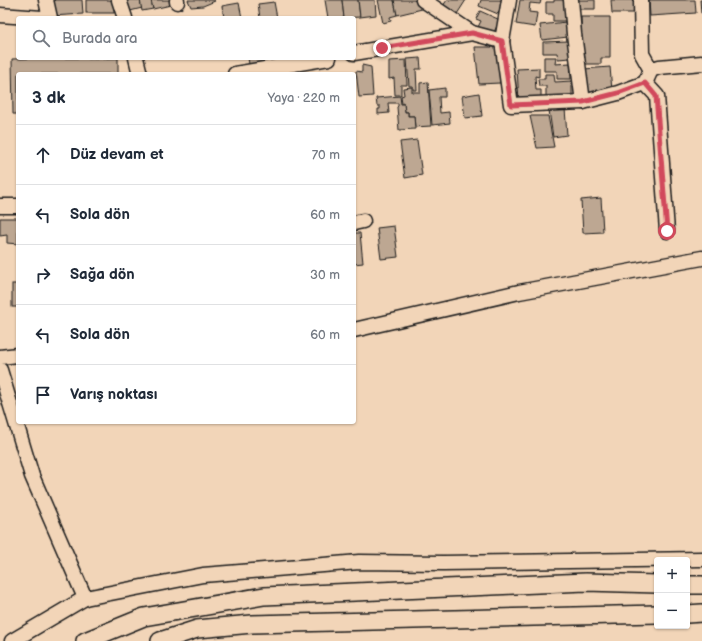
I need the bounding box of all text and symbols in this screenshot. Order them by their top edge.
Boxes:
search box [16,16,356,60]
icon: search [30,27,52,49]
text: Burada ara [62,29,137,48]
route end [373,39,391,57]
text: 3 dk [32,88,65,108]
text: Yaya · 220 m [268,90,340,106]
icon: ahead [32,144,54,166]
text: Düz devam et [70,145,164,164]
text: 70 m [312,147,340,163]
icon: left [32,204,54,226]
text: Sola dön [70,205,130,224]
text: 60 m [310,207,340,223]
route start [658,222,676,240]
icon: right [32,264,54,286]
text: Sağa dön [70,265,135,284]
text: 30 m [310,267,340,283]
icon: left [32,324,54,346]
text: Sola dön [70,325,130,344]
text: 60 m [310,327,340,343]
icon: arrive [32,384,54,406]
text: Varış noktası [70,385,157,404]
map controls [654,557,690,629]
button: + [654,557,690,593]
button: − [654,593,690,629]

